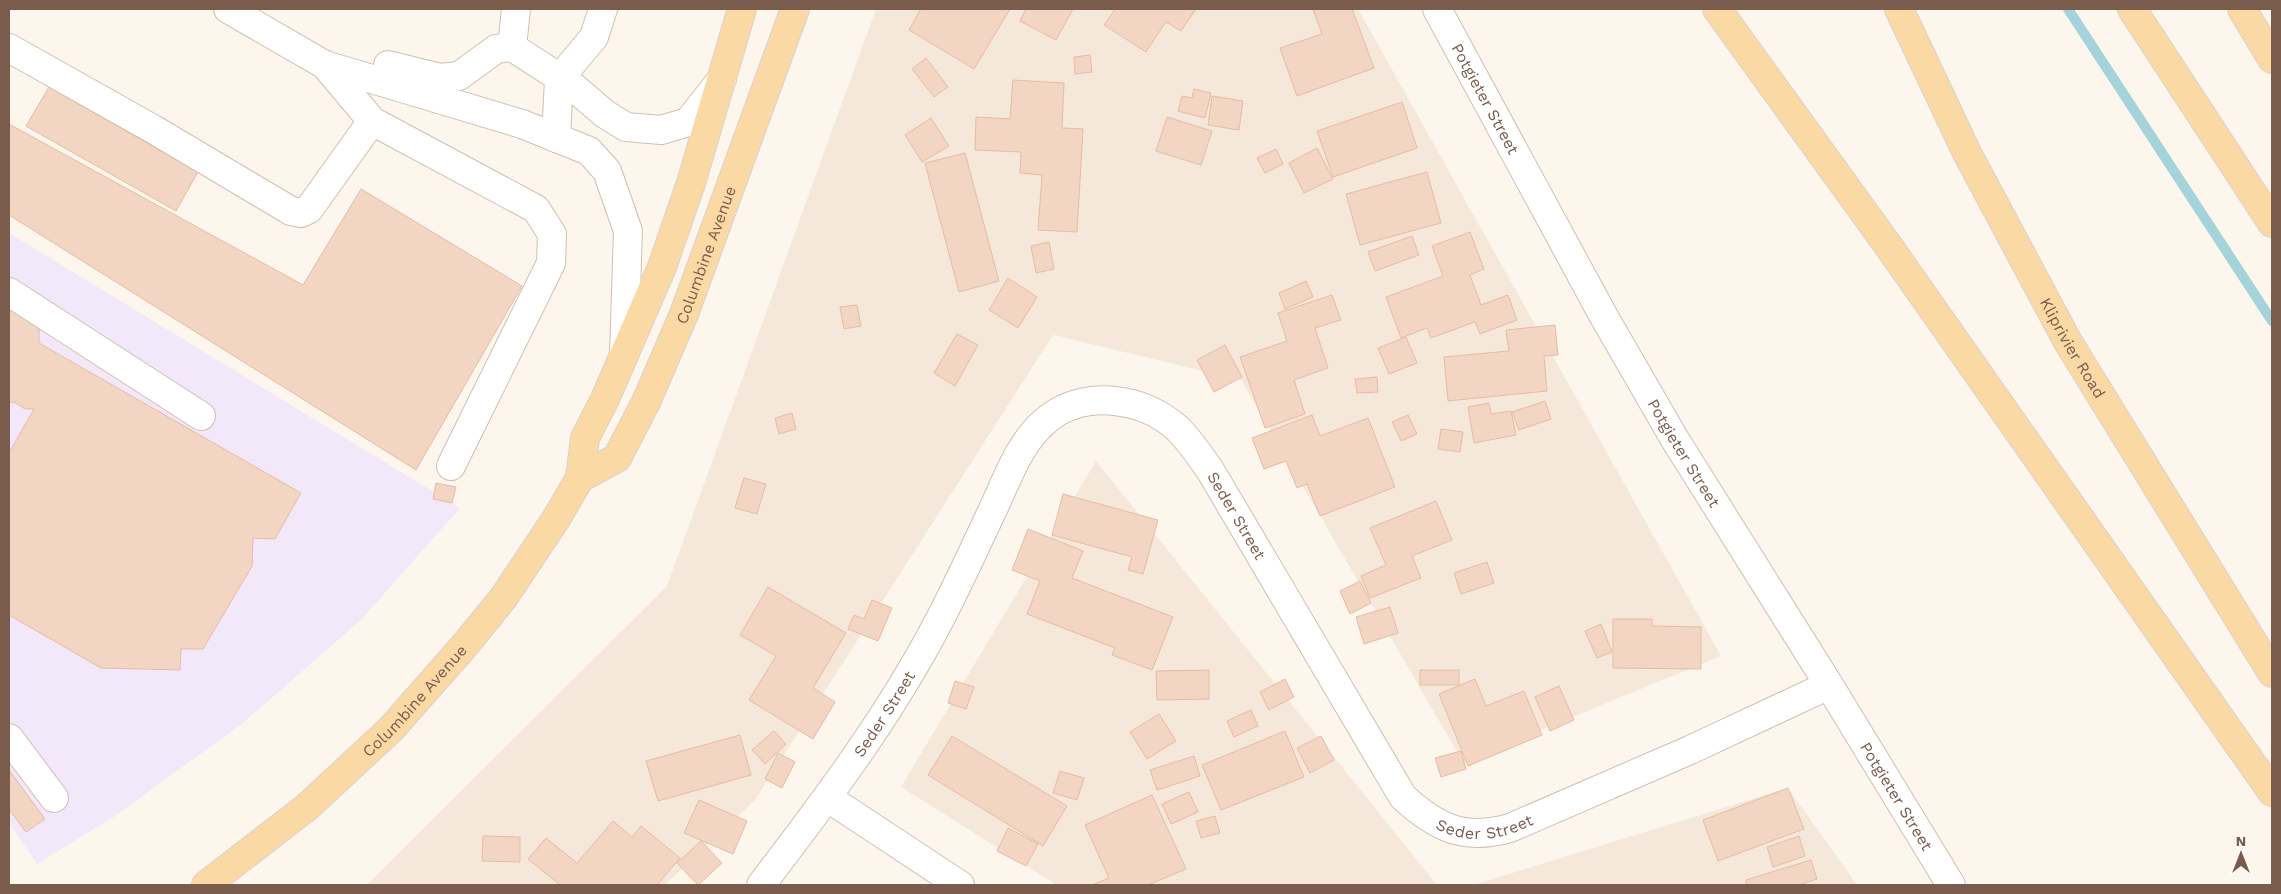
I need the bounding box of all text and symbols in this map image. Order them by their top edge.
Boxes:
street label: Potgieter Street [1447,40,1523,158]
street label: Columbine Avenue [672,183,740,327]
street label: Kliprivier Road [2036,294,2109,402]
street label: Potgieter Street [1643,396,1724,511]
street label: Seder Street [1203,469,1270,563]
street label: Columbine Avenue [358,641,471,761]
street label: Seder Street [850,667,919,761]
street label: Potgieter Street [1856,739,1937,854]
street label: Seder Street [1433,810,1536,843]
north arrow [2216,829,2266,879]
text: N [2236,833,2246,849]

